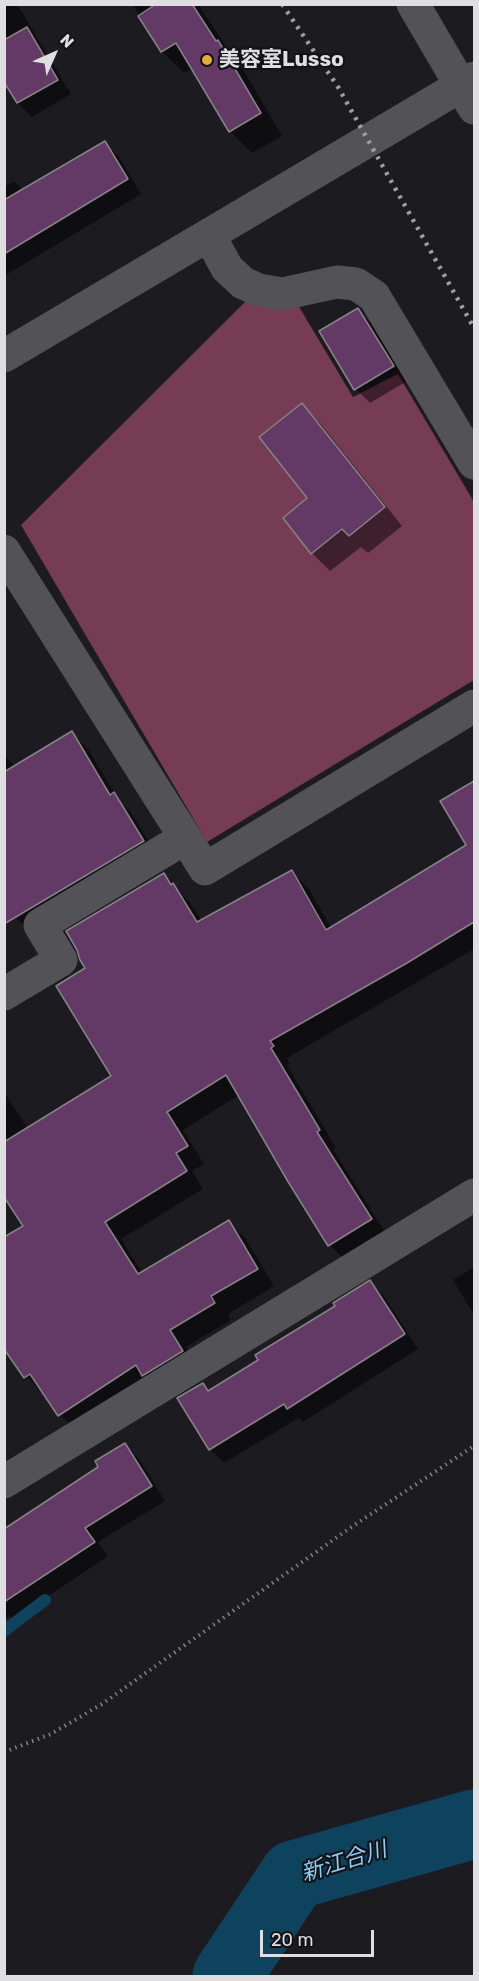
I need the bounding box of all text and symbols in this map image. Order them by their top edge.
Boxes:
north arrow [24,24,84,84]
text: N [56,30,78,52]
place label: 美容室Lusso [219,47,344,73]
marker: 美容室Lusso [200,53,214,67]
water label: 新江合川 [298,1837,390,1887]
scale bar [263,1918,377,1956]
text: 20 m [271,1929,313,1951]

